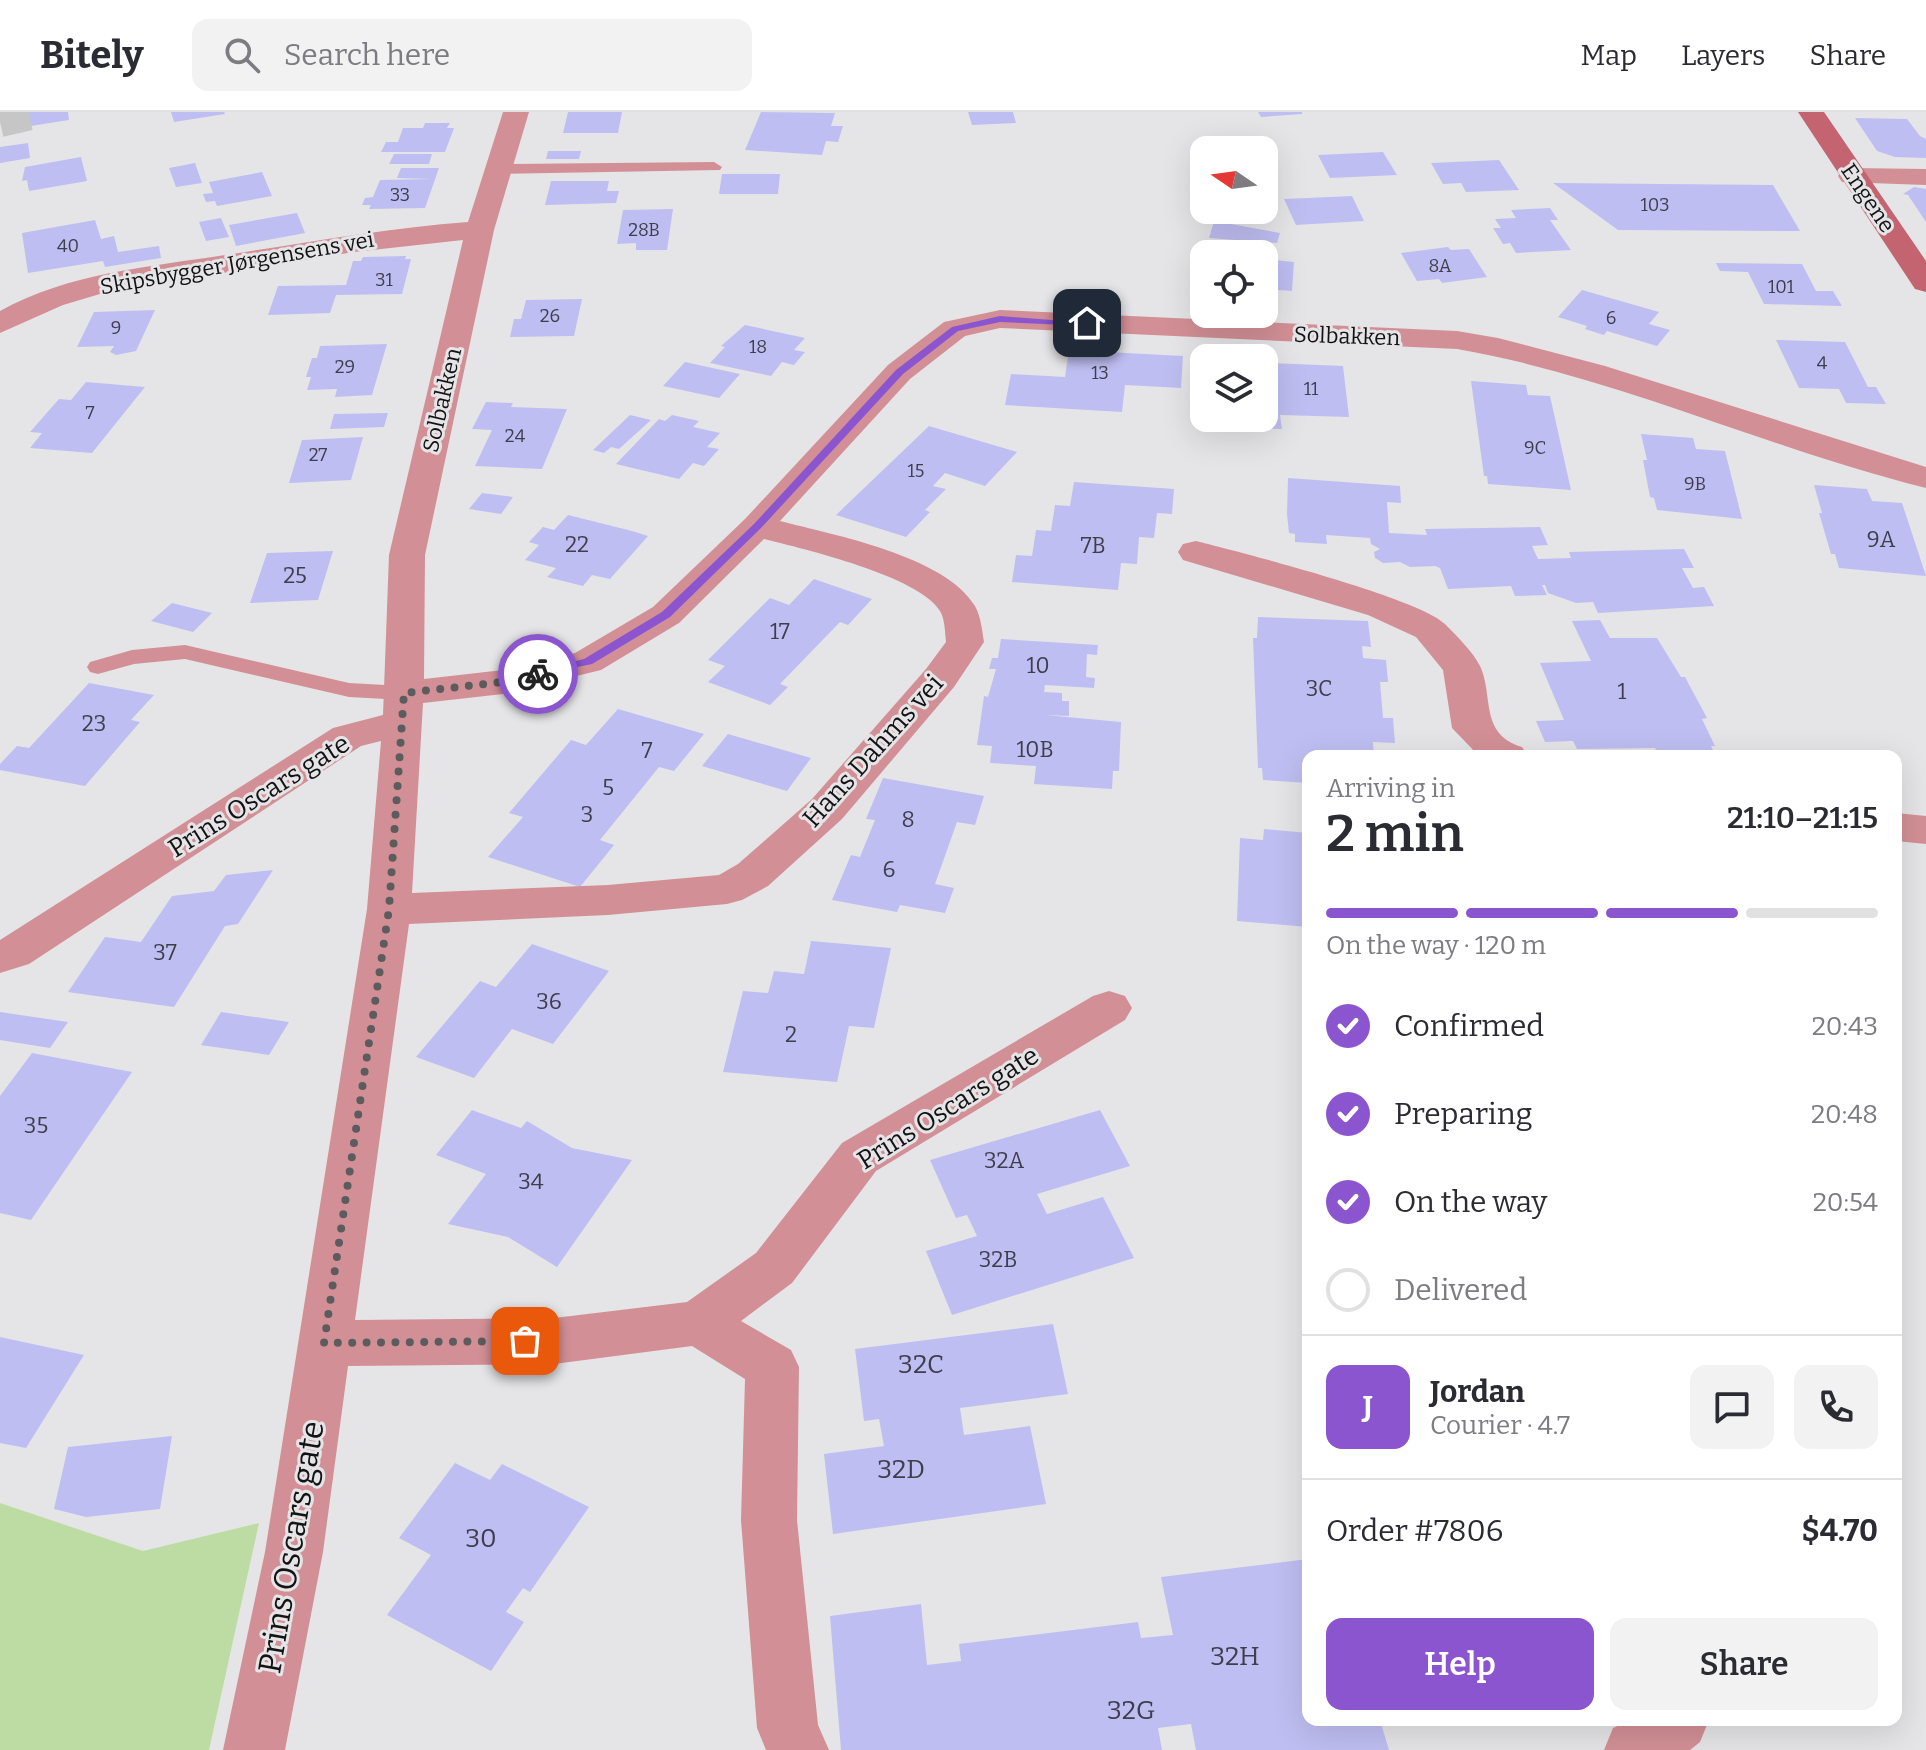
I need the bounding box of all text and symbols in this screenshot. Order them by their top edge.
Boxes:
search box [192,19,752,91]
text: Bitely [40,32,144,78]
icon: search [220,33,264,77]
text: Search here [284,37,450,73]
text: Map [1580,39,1637,72]
text: Layers [1681,39,1765,72]
text: Share [1809,39,1886,72]
north arrow [1190,136,1278,224]
map controls [1190,136,1278,432]
street label: Engene [1835,158,1901,238]
house number: 33 [390,184,410,206]
house number: 103 [1640,194,1670,216]
house number: 28B [628,219,660,241]
street label: Skipsbygger Jørgensens vei [98,226,377,300]
house number: 40 [57,235,79,257]
button: locate [1190,240,1278,328]
house number: 8A [1429,255,1452,277]
house number: 31 [375,269,393,291]
house number: 101 [1768,276,1795,298]
pin [1053,289,1121,357]
icon: home [1065,301,1109,345]
house number: 26 [540,305,560,327]
house number: 6 [1606,307,1616,329]
house number: 9 [111,317,121,339]
street label: Solbakken [1293,321,1401,351]
house number: 18 [749,336,767,358]
button: layers [1190,344,1278,432]
street label: Solbakken [417,345,467,455]
house number: 4 [1817,352,1828,374]
house number: 29 [335,356,355,378]
house number: 13 [1091,362,1109,384]
house number: 11 [1304,378,1319,400]
house number: 7 [85,402,95,424]
house number: 24 [505,425,526,447]
house number: 9C [1524,437,1546,459]
house number: 27 [309,444,327,466]
house number: 15 [908,460,924,482]
house number: 9B [1684,473,1706,495]
house number: 9A [1867,526,1896,553]
house number: 22 [565,531,589,558]
house number: 7B [1080,532,1106,559]
house number: 25 [283,562,307,589]
house number: 17 [770,618,790,645]
courier [498,634,578,714]
icon: bike [516,652,560,696]
house number: 10 [1026,652,1050,679]
street label: Hans Dahms vei [796,668,950,834]
house number: 3C [1306,675,1332,702]
house number: 1 [1618,678,1627,705]
house number: 23 [82,710,106,737]
street label: Prins Oscars gate [163,728,355,864]
house number: 10B [1016,736,1054,763]
house number: 7 [641,737,653,764]
text: Arriving in [1326,773,1455,804]
house number: 5 [602,774,614,801]
text: 21:10–21:15 [1727,800,1878,836]
house number: 3 [581,801,593,828]
text: 2 min [1326,802,1464,865]
house number: 8 [901,806,915,833]
house number: 6 [883,856,895,883]
text: On the way · 120 m [1326,930,1546,961]
house number: 37 [153,939,177,966]
house number: 36 [536,988,562,1015]
icon: check [1326,1004,1370,1048]
text: Confirmed [1394,1008,1544,1044]
text: 20:43 [1812,1011,1878,1042]
house number: 2 [785,1021,797,1048]
street label: Prins Oscars gate [852,1040,1044,1176]
icon: check [1326,1092,1370,1136]
text: Preparing [1394,1096,1532,1132]
text: 20:48 [1811,1099,1878,1130]
house number: 35 [24,1112,48,1139]
house number: 32A [984,1147,1024,1174]
house number: 34 [518,1168,544,1195]
icon: check [1326,1180,1370,1224]
text: On the way [1394,1184,1547,1220]
text: 20:54 [1813,1187,1878,1218]
house number: 32B [979,1246,1017,1273]
text: Delivered [1394,1272,1527,1308]
pin [491,1307,559,1375]
icon: bag [503,1319,547,1363]
house number: 32C [898,1349,944,1380]
button: chat [1690,1365,1774,1449]
button: phone [1794,1365,1878,1449]
text: Jordan [1430,1374,1525,1410]
text: J [1363,1389,1373,1425]
text: Courier · 4.7 [1430,1410,1570,1441]
street label: Prins Oscars gate [250,1418,332,1676]
house number: 32D [877,1454,925,1485]
text: Order #7806 [1326,1513,1503,1549]
text: $4.70 [1802,1513,1878,1549]
house number: 30 [465,1523,497,1554]
button: Help [1326,1618,1594,1710]
button: Share [1610,1618,1878,1710]
house number: 32H [1210,1641,1260,1672]
house number: 32G [1107,1695,1155,1726]

